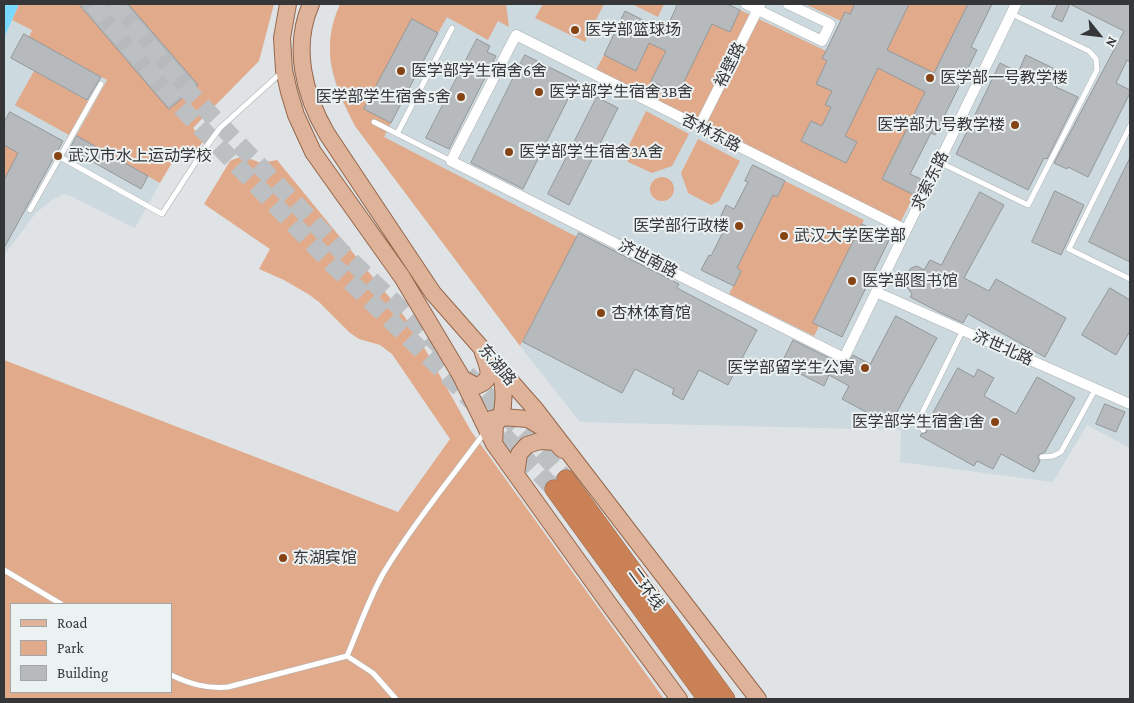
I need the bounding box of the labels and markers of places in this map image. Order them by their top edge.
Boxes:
place label: 医学部篮球场 [585,20,681,40]
marker: 医学部篮球场 [569,24,581,36]
place label: 医学部学生宿舍6舍 [411,61,547,81]
marker: 医学部学生宿舍6舍 [395,65,407,77]
place label: 医学部一号教学楼 [940,68,1068,88]
marker: 医学部一号教学楼 [924,72,936,84]
place label: 医学部学生宿舍3B舍 [549,82,693,102]
marker: 医学部学生宿舍3B舍 [533,86,545,98]
place label: 医学部学生宿舍5舍 [315,87,451,107]
marker: 医学部学生宿舍5舍 [455,91,467,103]
place label: 医学部九号教学楼 [877,115,1005,135]
marker: 医学部九号教学楼 [1009,119,1021,131]
place label: 医学部学生宿舍3A舍 [519,142,664,162]
place label: 武汉市水上运动学校 [68,146,212,166]
marker: 医学部学生宿舍3A舍 [503,146,515,158]
marker: 武汉市水上运动学校 [52,150,64,162]
place label: 医学部行政楼 [633,216,729,236]
marker: 医学部行政楼 [733,220,745,232]
place label: 武汉大学医学部 [794,226,906,246]
marker: 武汉大学医学部 [778,230,790,242]
place label: 医学部图书馆 [862,271,958,291]
marker: 医学部图书馆 [846,275,858,287]
place label: 杏林体育馆 [611,303,691,323]
marker: 杏林体育馆 [595,307,607,319]
place label: 医学部留学生公寓 [727,358,855,378]
marker: 医学部留学生公寓 [859,362,871,374]
place label: 医学部学生宿舍1舍 [852,412,985,432]
marker: 医学部学生宿舍1舍 [989,416,1001,428]
place label: 东湖宾馆 [293,548,357,568]
marker: 东湖宾馆 [277,552,289,564]

